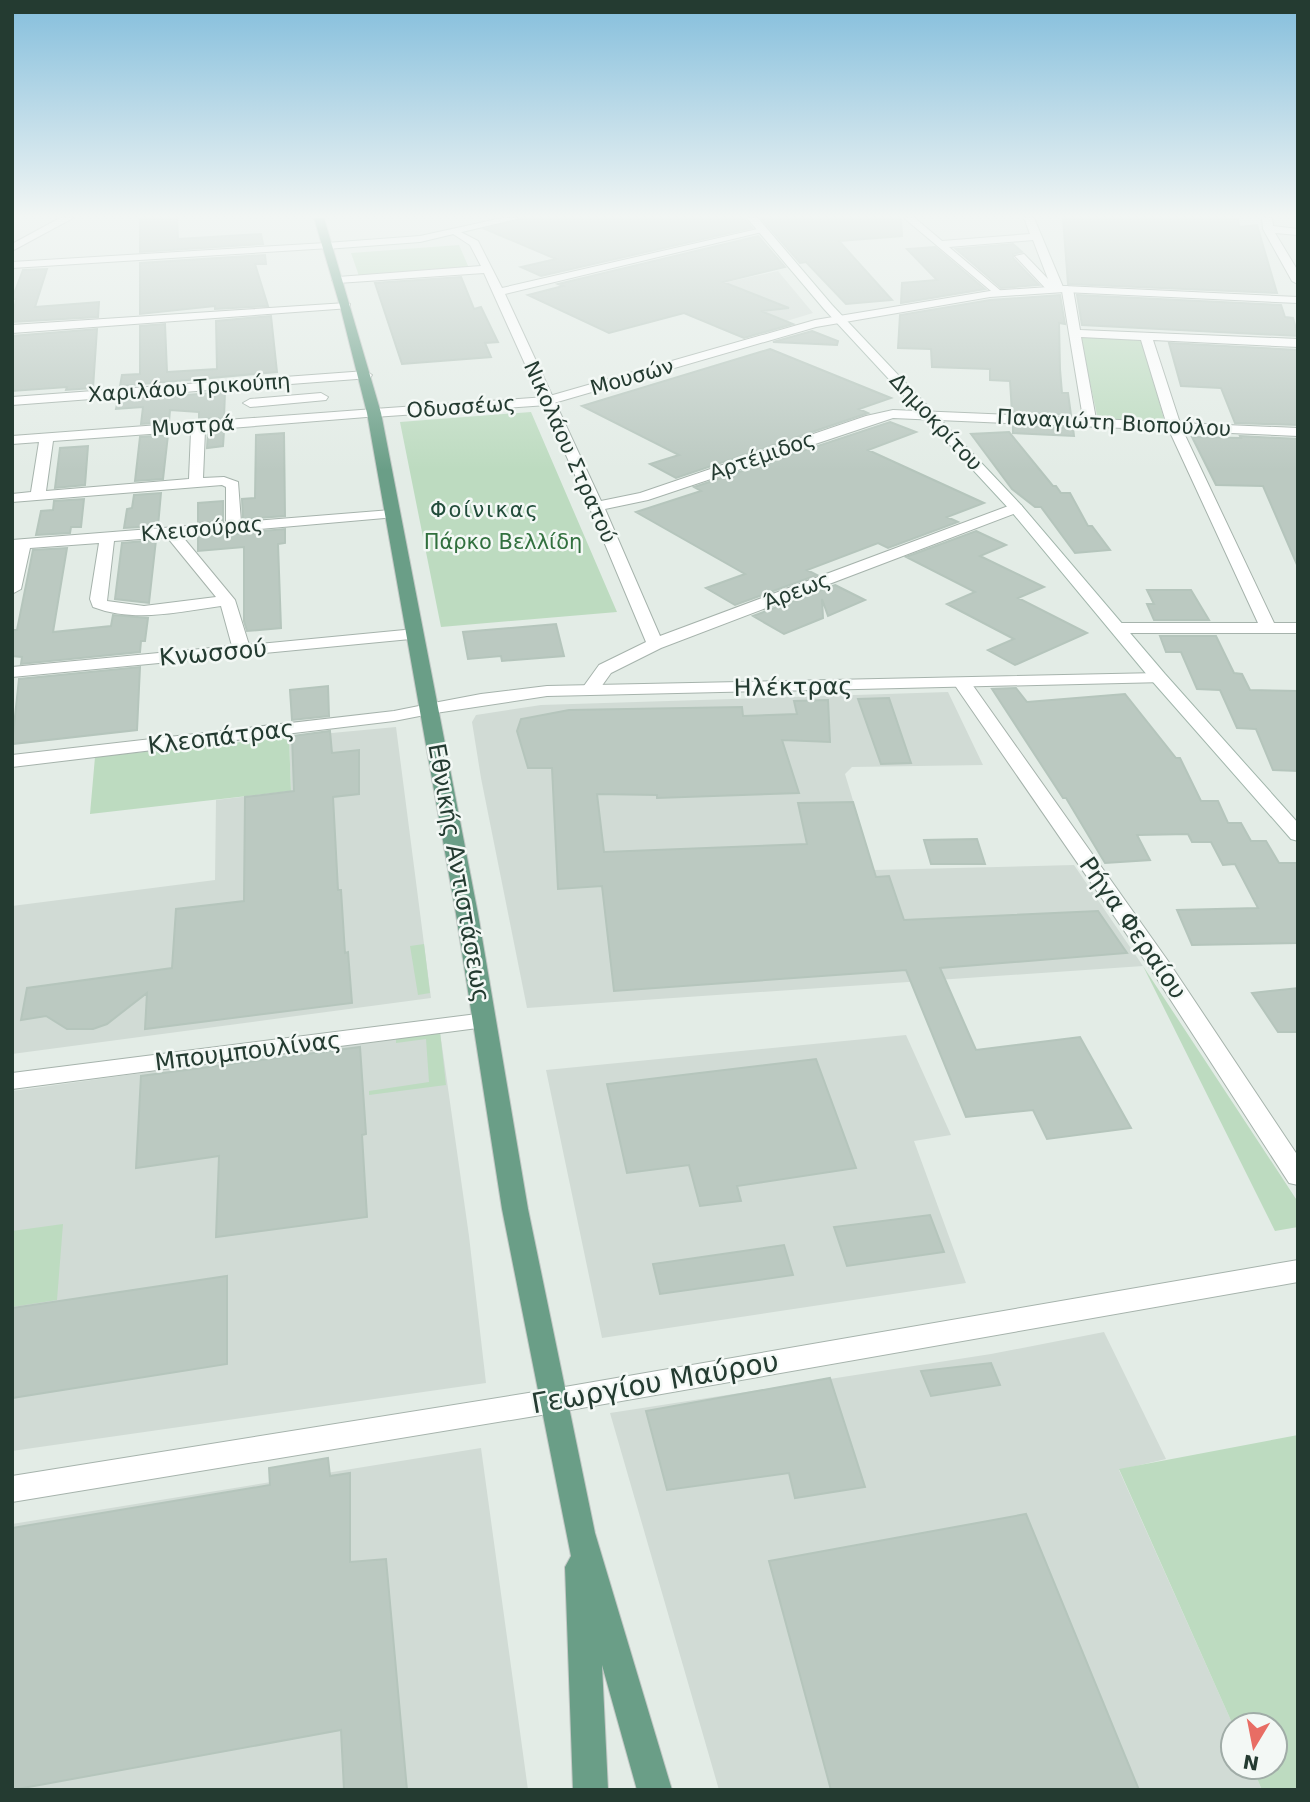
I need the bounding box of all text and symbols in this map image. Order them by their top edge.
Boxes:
street label: Μουσών [587,354,677,400]
street label: Νικολάου Στρατού [519,357,621,547]
street label: Δημοκρίτου [885,368,987,476]
street label: Χαριλάου Τρικούπη [87,369,291,407]
street label: Οδυσσέως [406,391,516,423]
street label: Παναγιώτη Βιοπούλου [996,405,1232,441]
street label: Μυστρά [151,411,235,441]
street label: Αρτέμιδος [706,427,818,485]
district label: Φοίνικας [430,498,540,522]
street label: Κλεισούρας [140,512,264,546]
park label: Πάρκο Βελλίδη [424,530,582,554]
street label: Άρεως [760,567,834,615]
street label: Κνωσσού [158,634,268,672]
street label: Ηλέκτρας [733,672,853,702]
street label: Κλεοπάτρας [146,714,296,760]
street label: Εθνικής Αντιστάσεως [422,741,496,1005]
street label: Ρήγα Φεραίου [1074,852,1192,1004]
street label: Μπουμπουλίνας [153,1026,343,1076]
street label: Γεωργίου Μαύρου [529,1345,781,1420]
north arrow [1219,1711,1289,1781]
text: N [1241,1751,1261,1775]

